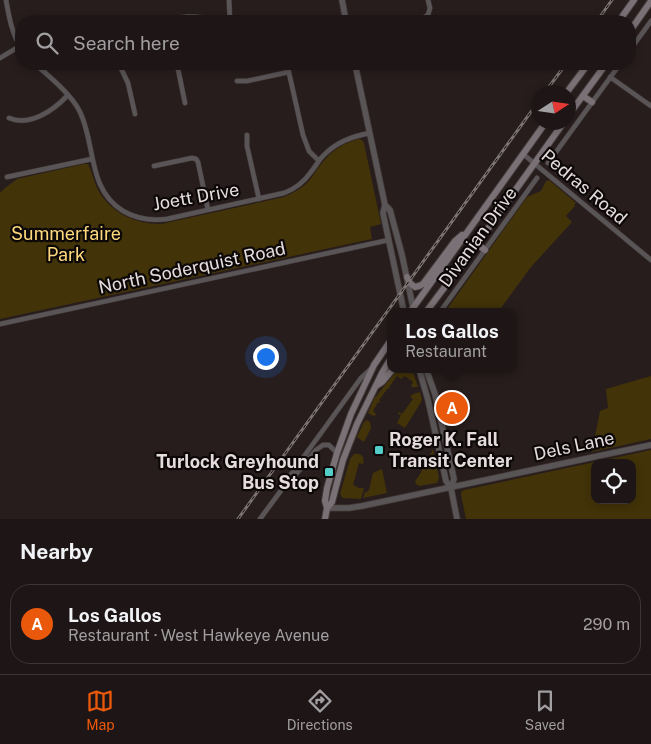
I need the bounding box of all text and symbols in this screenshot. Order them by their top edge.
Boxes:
search box [15,15,636,70]
icon: search [33,29,61,57]
text: Search here [73,32,180,54]
north arrow [531,85,576,130]
street label: Pedras Road [537,145,631,228]
street label: Joett Drive [151,179,241,214]
street label: Divanian Drive [434,183,521,291]
park label: Summerfaire Park [11,223,121,265]
street label: North Soderquist Road [96,237,287,298]
popup [387,308,517,373]
text: Los Gallos [405,320,499,342]
text: Restaurant [405,342,487,361]
your location [253,344,279,370]
pin: A [436,389,468,427]
street label: Dels Lane [532,427,616,464]
place label: Roger K. Fall Transit Center [389,429,513,471]
marker: Roger K. Fall Transit Center [373,444,385,456]
place label: Turlock Greyhound Bus Stop [156,451,319,493]
map controls [591,459,636,504]
button: locate [591,459,636,504]
marker: Turlock Greyhound Bus Stop [323,466,335,478]
text: Nearby [20,539,93,564]
text: Los Gallos [68,604,162,626]
text: A [31,615,43,634]
text: 290 m [583,615,630,634]
text: Restaurant · West Hawkeye Avenue [68,626,329,645]
tab: Map [86,687,115,733]
tab: Directions [287,687,353,733]
tab: Saved [525,687,565,733]

